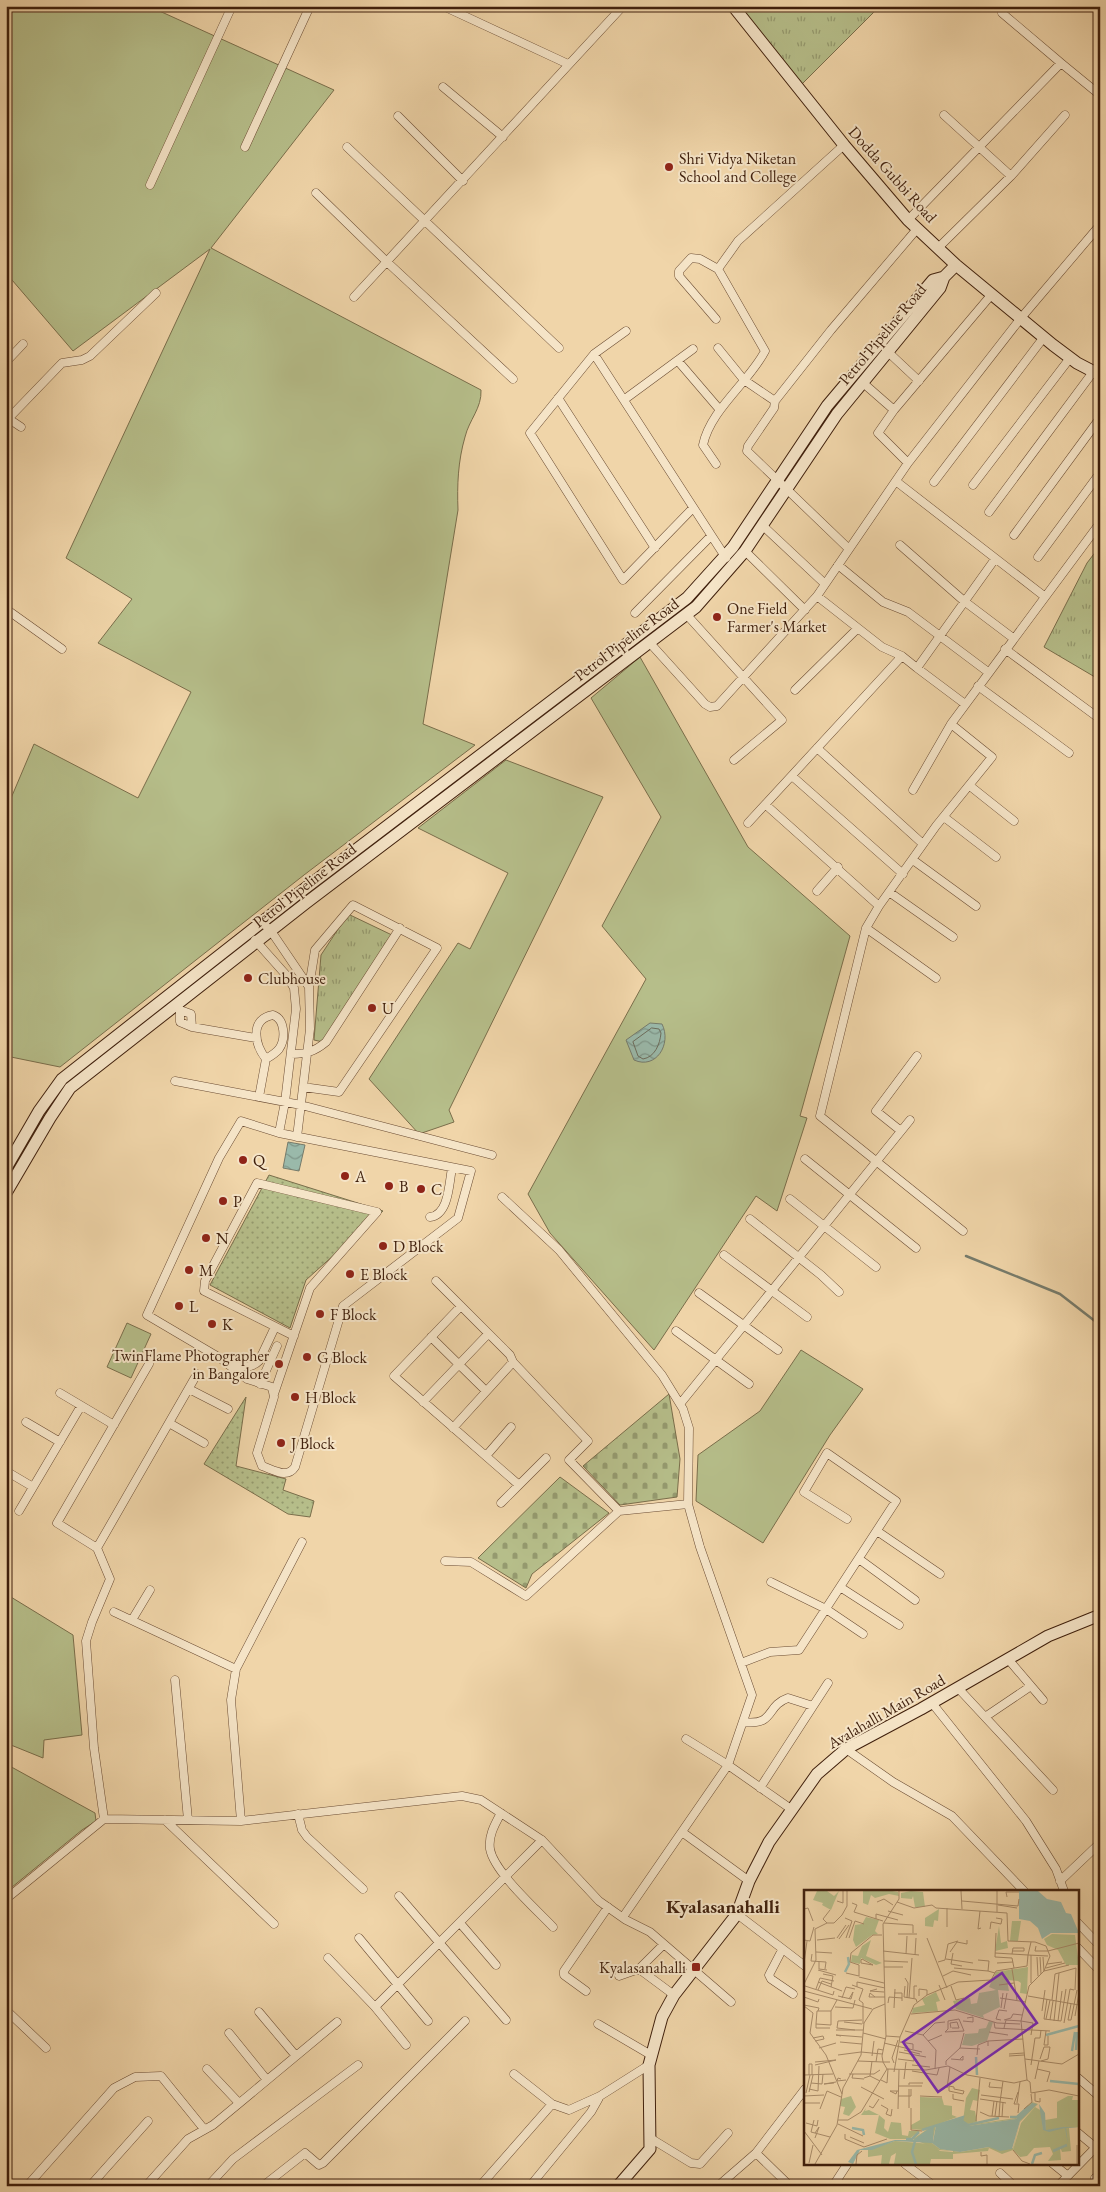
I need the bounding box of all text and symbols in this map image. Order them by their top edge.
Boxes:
street label: Dodda Gubbi Road [844,122,942,228]
place label: Shri Vidya Niketan School and College [679,148,797,187]
marker: Shri Vidya Niketan School and College [663,161,675,173]
street label: Petrol Pipeline Road [834,279,931,389]
street label: Petrol Pipeline Road [570,593,684,686]
place label: One Field Farmer's Market [727,598,827,637]
marker: One Field Farmer's Market [711,611,723,623]
street label: Petrol Pipeline Road [248,838,361,932]
place label: Clubhouse [258,968,326,989]
marker: Clubhouse [242,972,254,984]
place label: U [382,998,394,1019]
marker: U [366,1002,378,1014]
place label: Q [253,1150,268,1171]
marker: Q [237,1154,249,1166]
place label: A [354,1166,367,1187]
marker: A [339,1170,351,1182]
place label: B [399,1176,408,1197]
place label: C [431,1179,442,1200]
marker: B [383,1180,395,1192]
marker: C [415,1183,427,1195]
place label: P [233,1191,242,1212]
marker: P [217,1195,229,1207]
place label: N [216,1228,229,1249]
marker: N [200,1232,212,1244]
place label: D Block [393,1236,444,1257]
marker: D Block [377,1240,389,1252]
place label: M [199,1260,213,1281]
marker: M [183,1264,195,1276]
place label: E Block [360,1264,408,1285]
marker: E Block [344,1268,356,1280]
place label: L [189,1296,199,1317]
marker: L [173,1300,185,1312]
place label: F Block [330,1304,377,1325]
marker: F Block [314,1308,326,1320]
place label: K [222,1314,234,1335]
marker: K [206,1318,218,1330]
place label: TwinFlame Photographer in Bangalore [112,1345,270,1384]
place label: G Block [317,1347,368,1368]
marker: G Block [301,1351,313,1363]
marker: TwinFlame Photographer in Bangalore [273,1358,285,1370]
place label: H Block [305,1387,357,1408]
marker: H Block [289,1391,301,1403]
place label: J Block [289,1433,335,1454]
marker: J Block [275,1437,287,1449]
street label: Avalahalli Main Road [823,1669,950,1754]
inset map [804,1890,1078,2164]
district label: Kyalasanahalli [666,1894,780,1919]
place label: Kyalasanahalli [599,1957,686,1978]
marker: Kyalasanahalli [690,1961,702,1973]

